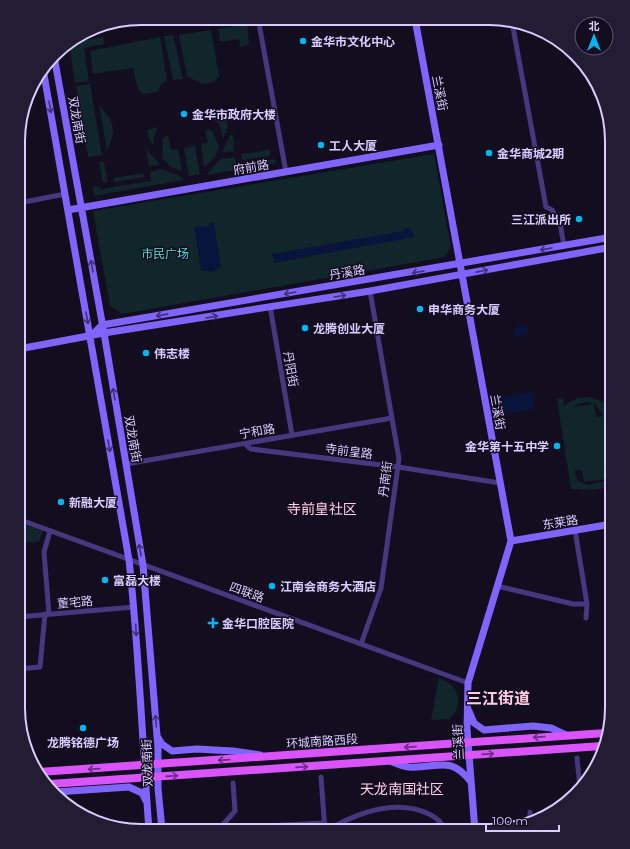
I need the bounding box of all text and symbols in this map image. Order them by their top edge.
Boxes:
north arrow [574,16,614,56]
text: 北 [589,19,600,33]
place label: 金华市文化中心 [311,34,395,49]
marker: 金华市文化中心 [298,36,308,46]
street label: 兰溪街 [429,74,451,112]
street label: 双龙南街 [65,95,89,145]
one-way arrow [46,100,54,113]
place label: 金华市政府大楼 [192,107,276,122]
marker: 金华市政府大楼 [179,109,189,119]
place label: 工人大厦 [329,138,377,153]
marker: 工人大厦 [316,140,326,150]
place label: 金华商城2期 [497,146,564,161]
marker: 金华商城2期 [484,148,494,158]
street label: 府前路 [232,156,270,178]
place label: 三江派出所 [511,212,571,227]
marker: 三江派出所 [574,214,584,224]
one-way arrow [540,245,553,253]
park label: 市民广场 [141,246,189,261]
one-way arrow [87,260,95,273]
street label: 丹溪路 [328,261,366,283]
one-way arrow [475,267,488,275]
one-way arrow [412,268,425,276]
one-way arrow [284,289,297,297]
one-way arrow [333,292,346,300]
place label: 申华商务大厦 [428,302,500,317]
marker: 申华商务大厦 [415,304,425,314]
one-way arrow [83,311,91,324]
one-way arrow [156,311,169,319]
one-way arrow [205,312,218,320]
place label: 龙腾创业大厦 [313,321,385,336]
marker: 龙腾创业大厦 [300,323,310,333]
place label: 伟志楼 [154,346,190,361]
marker: 伟志楼 [141,348,151,358]
street label: 丹阳街 [280,350,302,388]
one-way arrow [110,388,118,401]
street label: 兰溪街 [487,393,509,431]
street label: 双龙南街 [121,414,145,464]
street label: 宁和路 [238,420,276,442]
one-way arrow [106,439,114,452]
place label: 金华第十五中学 [465,439,549,454]
street label: 寺前皇路 [324,441,374,461]
marker: 金华第十五中学 [552,441,562,451]
street label: 丹南街 [375,460,395,498]
place label: 新融大厦 [69,495,117,510]
marker: 新融大厦 [56,497,66,507]
district label: 寺前皇社区 [287,500,357,518]
street label: 东莱路 [541,512,579,532]
one-way arrow [136,544,144,557]
place label: 富磊大楼 [113,573,161,588]
marker: 富磊大楼 [100,575,110,585]
street label: 四联路 [228,579,266,605]
place label: 江南会商务大酒店 [280,579,376,594]
marker: 江南会商务大酒店 [267,581,277,591]
street label: 董宅路 [56,593,94,611]
place label: 金华口腔医院 [222,616,294,631]
marker: 金华口腔医院 [207,617,219,629]
one-way arrow [132,623,139,636]
district label: 三江街道 [466,689,530,708]
one-way arrow [152,715,159,728]
marker: 龙腾铭德广场 [78,723,88,733]
street label: 兰溪街 [450,724,466,760]
street label: 环城南路西段 [286,731,358,751]
one-way arrow [533,734,546,741]
place label: 龙腾铭德广场 [47,735,119,750]
street label: 双龙南街 [139,739,155,787]
one-way arrow [404,743,417,750]
one-way arrow [481,751,494,758]
one-way arrow [218,757,231,764]
one-way arrow [295,764,308,771]
one-way arrow [88,765,101,772]
one-way arrow [165,773,178,780]
district label: 天龙南国社区 [360,780,444,798]
scale bar [486,807,559,833]
text: 100 m [492,813,528,828]

